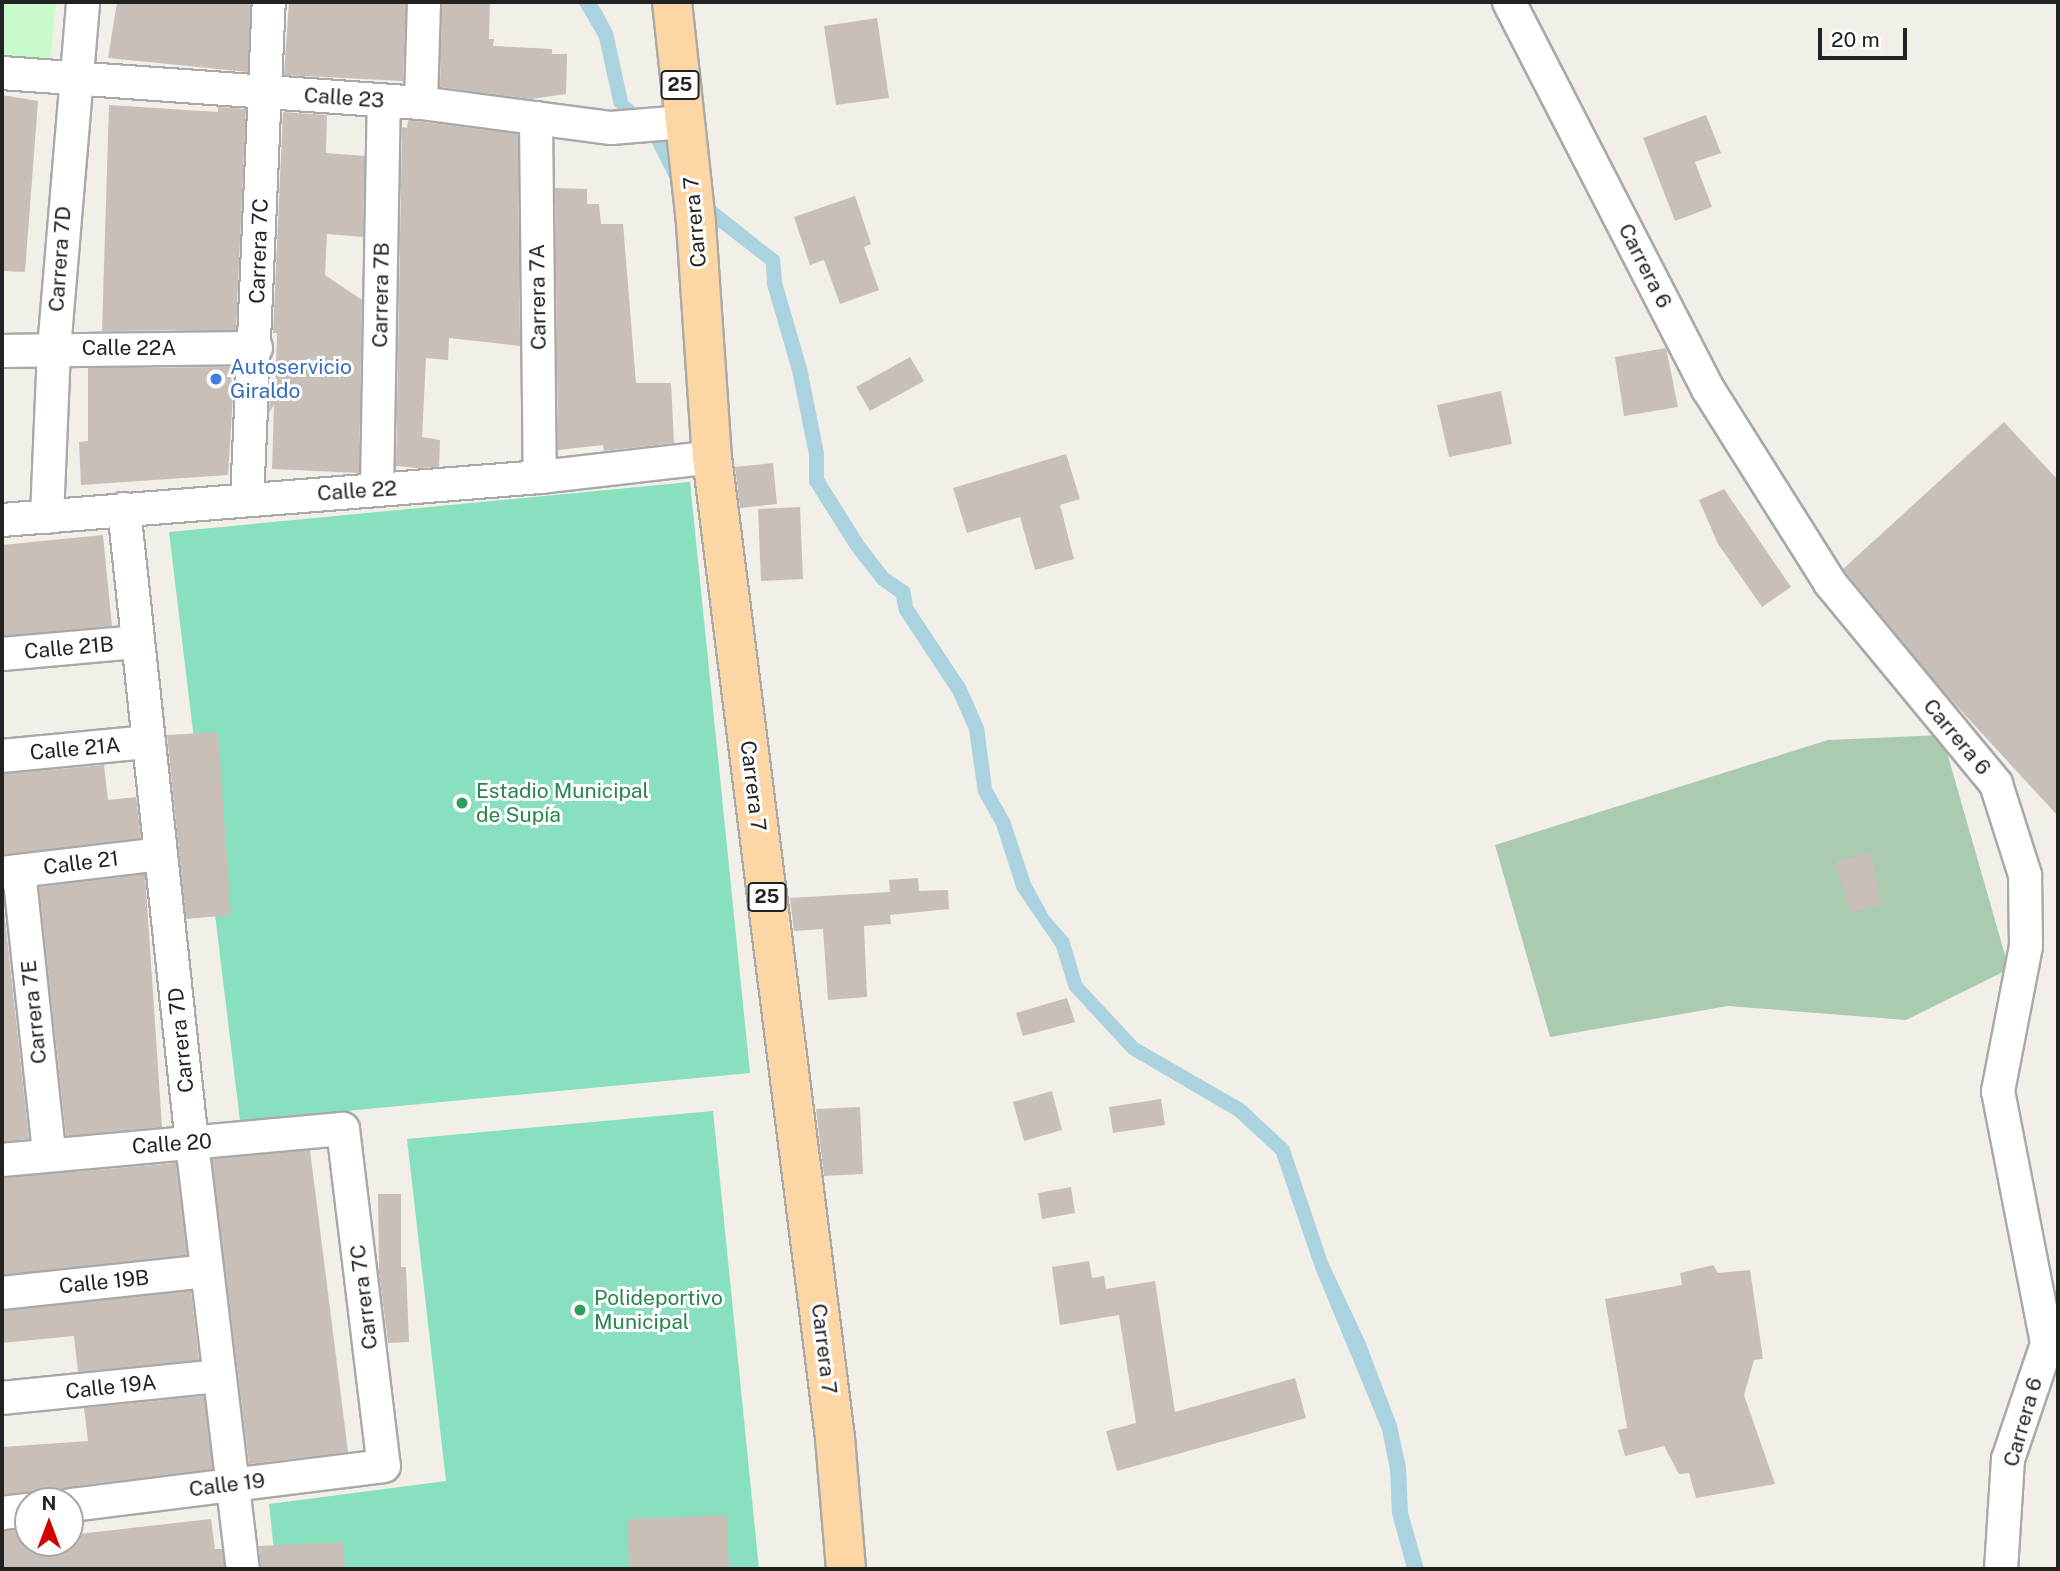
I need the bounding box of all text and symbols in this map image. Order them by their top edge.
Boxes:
scale bar [1822,14,1911,58]
text: 20 m [1831,27,1880,52]
road number: 25 [659,69,701,100]
street label: Calle 23 [303,83,385,113]
street label: Carrera 7 [678,175,712,269]
street label: Carrera 7C [245,198,273,304]
street label: Carrera 7D [44,205,76,313]
street label: Carrera 6 [1613,219,1677,313]
street label: Carrera 7B [367,242,395,348]
street label: Carrera 7A [524,244,552,350]
street label: Calle 22A [82,335,176,361]
place label: Autoservicio Giraldo [230,354,352,404]
marker: Autoservicio Giraldo [208,371,224,387]
street label: Calle 22 [316,476,398,506]
street label: Calle 21B [23,632,115,664]
street label: Carrera 6 [1918,694,1996,780]
street label: Calle 21A [29,732,121,766]
street label: Carrera 7 [735,739,771,833]
place label: Estadio Municipal de Supía [476,778,649,828]
marker: Estadio Municipal de Supía [454,795,470,811]
street label: Calle 21 [42,846,120,880]
road number: 25 [746,882,788,912]
street label: Carrera 7E [16,959,52,1065]
street label: Carrera 7D [163,986,199,1094]
street label: Calle 20 [131,1129,213,1159]
street label: Carrera 7C [345,1243,383,1351]
street label: Calle 19B [58,1265,150,1299]
place label: Polideportivo Municipal [594,1285,723,1335]
marker: Polideportivo Municipal [572,1302,588,1318]
street label: Carrera 7 [806,1302,842,1396]
street label: Calle 19A [64,1370,158,1404]
street label: Carrera 6 [1998,1374,2048,1470]
street label: Calle 19 [188,1468,266,1502]
north arrow [14,1487,84,1557]
text: N [42,1492,56,1514]

